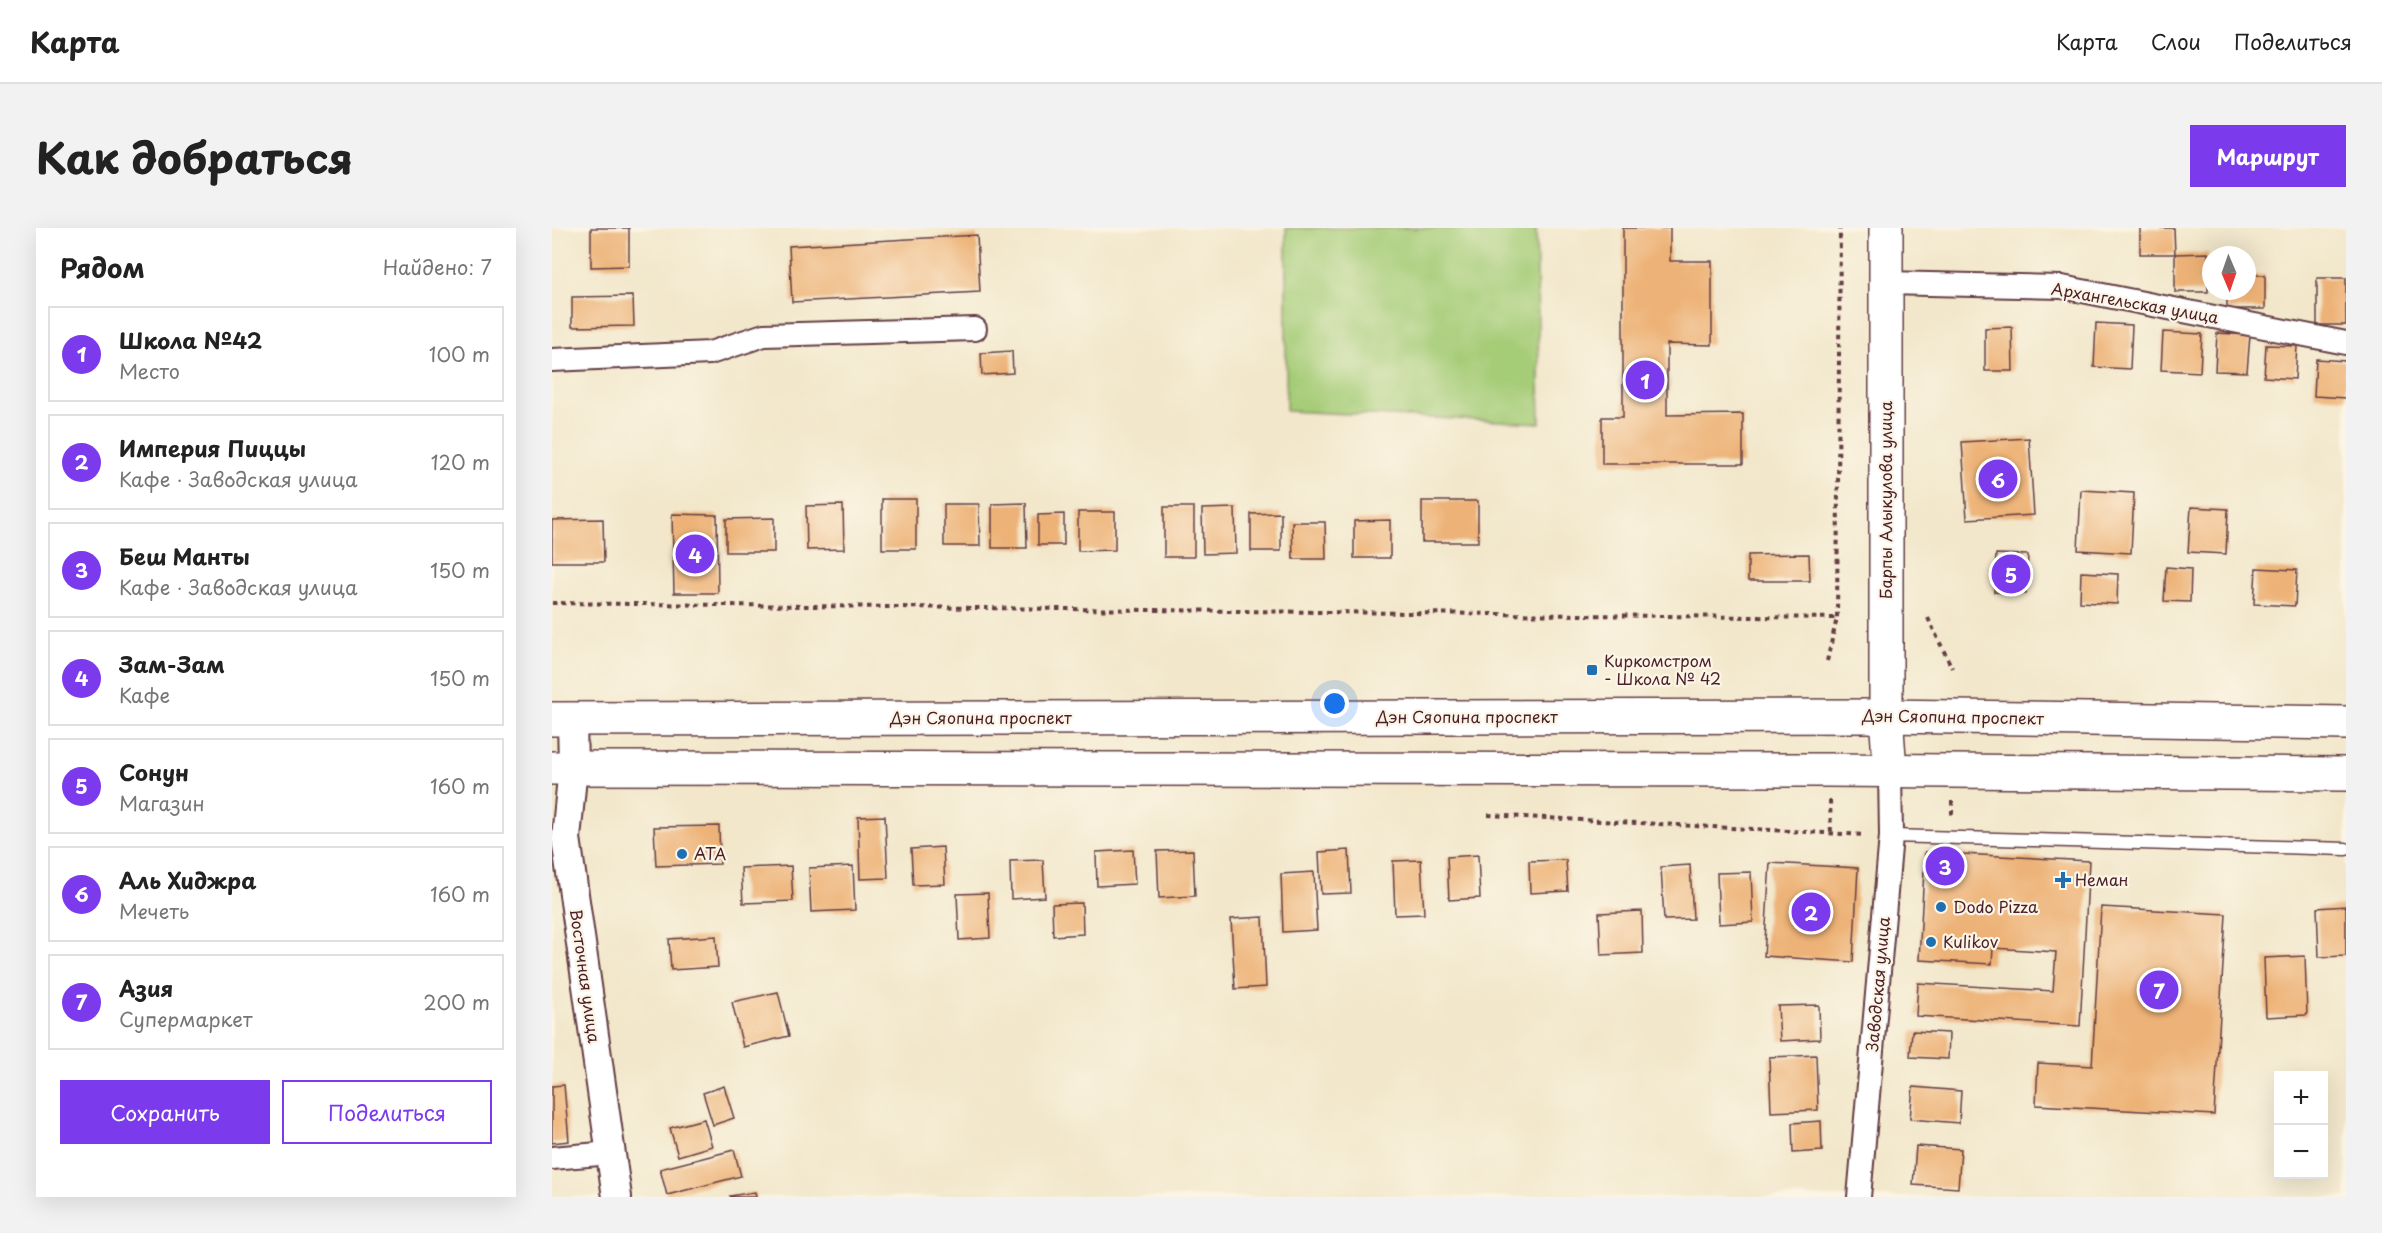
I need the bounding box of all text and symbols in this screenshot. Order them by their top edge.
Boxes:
text: Карта [30,20,120,63]
text: Карта [2056,25,2118,57]
text: Слои [2151,25,2201,57]
text: Поделиться [2234,25,2352,57]
text: Как добраться [36,125,353,188]
button: Маршрут [2190,125,2346,187]
north arrow [2202,246,2256,300]
text: Рядом [60,248,145,287]
text: Найдено: 7 [383,252,492,282]
street label: Архангельская улица [2050,275,2221,329]
text: Школа №42 [119,323,262,356]
text: 1 [77,339,86,369]
text: 100 m [429,339,490,369]
text: Место [119,356,180,386]
pin: 1 [1626,358,1664,402]
street label: Барпы Алыкулова улица [1873,401,1897,599]
text: Империя Пиццы [119,431,306,464]
text: 2 [74,447,89,477]
text: 120 m [431,447,490,477]
pin: 6 [1978,456,2018,502]
text: Кафе · Заводская улица [119,464,358,494]
pin: 4 [676,532,714,576]
text: Беш Манты [119,539,250,572]
pin: 5 [1992,552,2030,596]
text: 3 [75,555,88,585]
text: 150 m [430,555,490,585]
text: Кафе · Заводская улица [119,572,358,602]
text: Зам-Зам [119,647,225,680]
place label: Киркомстром - Школа № 42 [1604,648,1721,690]
text: 4 [75,663,88,693]
text: 150 m [430,663,490,693]
marker: Киркомстром - Школа № 42 [1585,663,1599,677]
text: Кафе [119,680,170,710]
your location [1320,689,1349,718]
street label: Дэн Сяопина проспект [1861,702,2044,730]
street label: Дэн Сяопина проспект [1375,704,1558,728]
street label: Дэн Сяопина проспект [889,705,1072,729]
text: Сонун [119,755,189,788]
text: 5 [75,771,88,801]
text: 160 m [430,771,490,801]
text: Магазин [119,788,205,818]
place label: АТА [694,841,726,865]
pin: 3 [1926,844,1964,888]
marker: АТА [675,847,689,861]
text: Аль Хиджра [119,863,257,896]
place label: Неман [2075,867,2129,891]
marker: Неман [2056,873,2070,887]
text: 6 [74,879,89,909]
text: 160 m [430,879,490,909]
pin: 2 [1792,890,1830,934]
place label: Dodo Pizza [1953,894,2038,918]
text: Мечеть [119,896,189,926]
marker: Dodo Pizza [1934,900,1948,914]
street label: Восточная улица [565,907,607,1044]
street label: Заводская улица [1859,915,1895,1052]
place label: Kulikov [1943,929,1998,953]
marker: Kulikov [1924,935,1938,949]
pin: 7 [2140,968,2178,1012]
text: Азия [119,971,173,1004]
text: 7 [76,987,87,1017]
text: 200 m [423,987,490,1017]
text: Супермаркет [119,1004,252,1034]
map controls [2274,1071,2328,1179]
button: + [2274,1071,2328,1125]
button: Сохранить [60,1080,270,1144]
button: Поделиться [282,1080,492,1144]
button: − [2274,1125,2328,1179]

